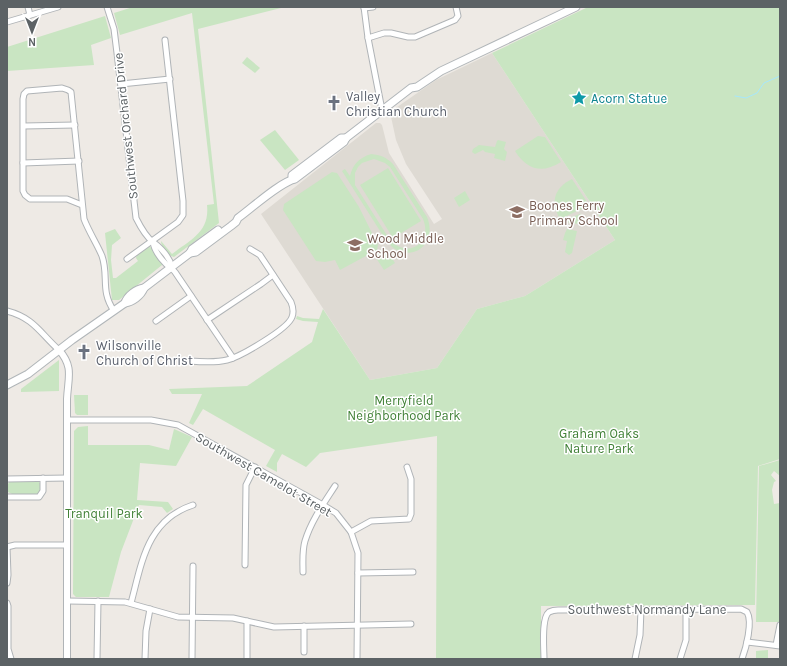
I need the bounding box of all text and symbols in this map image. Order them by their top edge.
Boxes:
north arrow [12,12,52,52]
text: N [28,35,36,48]
street label: Southwest Orchard Drive [110,52,141,200]
place label: Valley Christian Church [346,89,447,119]
place icon: Acorn Statue [570,89,588,107]
place label: Acorn Statue [591,91,668,106]
church icon: Valley Christian Church [325,94,343,112]
place label: Boones Ferry Primary School [529,198,618,228]
school or university icon: Boones Ferry Primary School [508,203,526,221]
place label: Wood Middle School [367,231,444,261]
school or university icon: Wood Middle School [346,236,364,254]
place label: Wilsonville Church of Christ [96,338,193,368]
church icon: Wilsonville Church of Christ [75,343,93,361]
park label: Merryfield Neighborhood Park [347,393,461,423]
park label: Graham Oaks Nature Park [559,426,639,456]
street label: Southwest Camelot Street [193,429,335,520]
park label: Tranquil Park [65,506,143,522]
street label: Southwest Normandy Lane [568,602,727,617]

